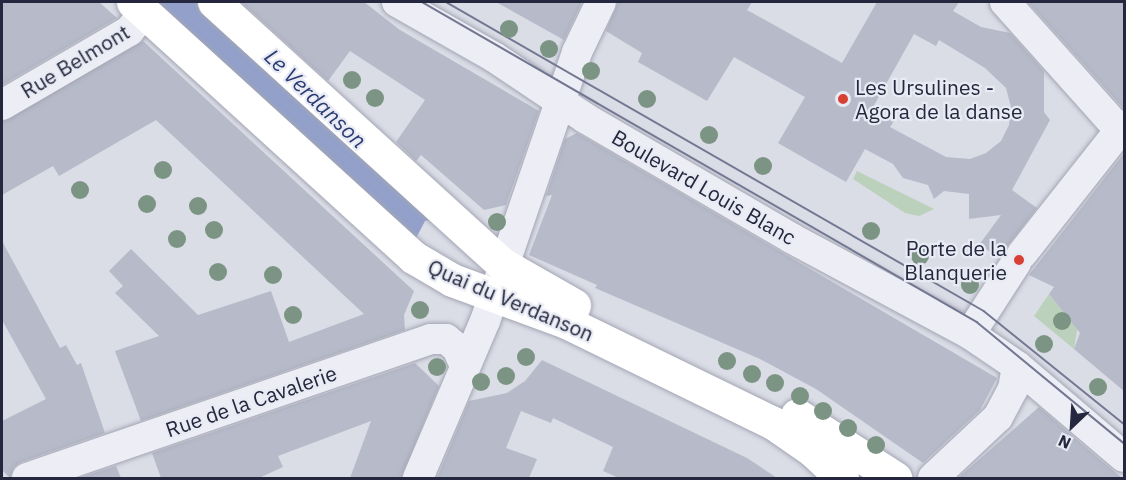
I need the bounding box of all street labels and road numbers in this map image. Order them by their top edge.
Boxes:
street label: Rue Belmont [16,19,134,103]
street label: Boulevard Louis Blanc [608,124,800,250]
street label: Quai du Verdanson [424,254,598,346]
street label: Rue de la Cavalerie [162,360,340,442]

